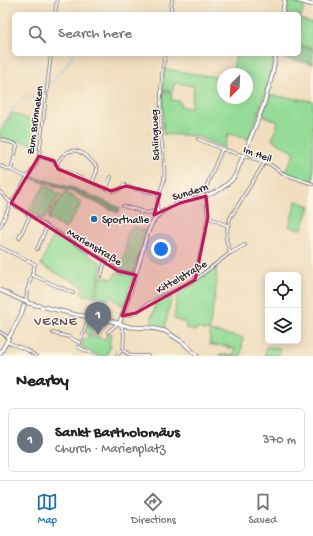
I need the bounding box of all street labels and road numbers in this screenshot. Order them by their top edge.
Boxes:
street label: Zum Brünneken [25,84,47,155]
street label: Schlingweg [149,109,163,161]
street label: Im Heil [241,144,274,166]
street label: Sundern [171,182,211,204]
street label: Marienstraße [64,227,124,269]
street label: Kittelstraße [155,258,210,297]

